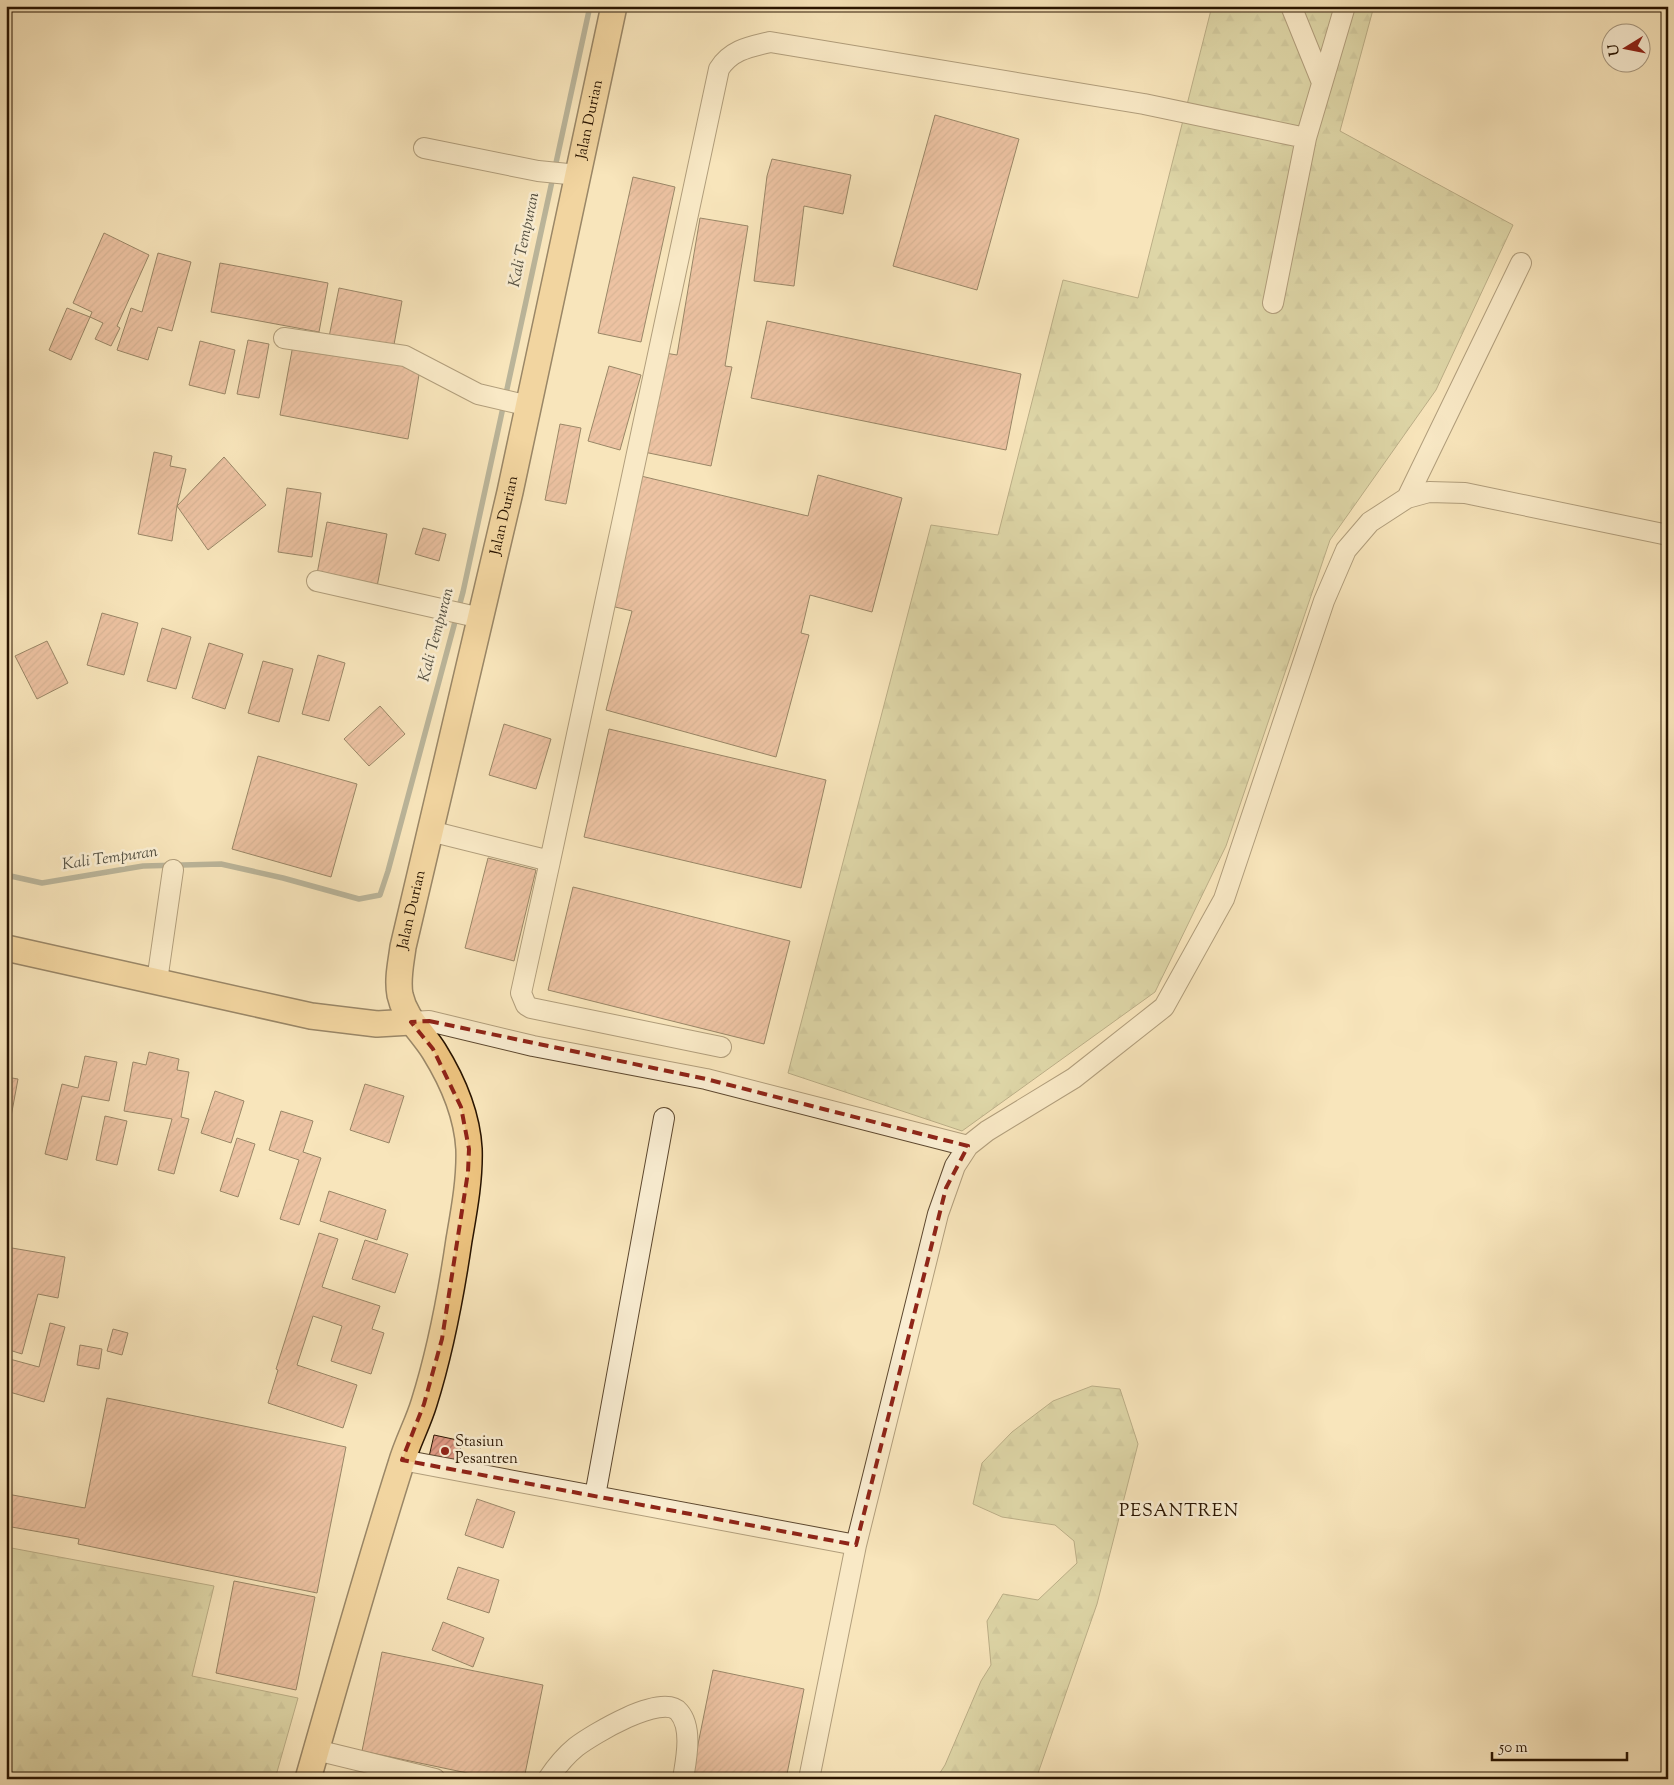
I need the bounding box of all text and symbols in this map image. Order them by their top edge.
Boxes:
north arrow [1602,22,1652,72]
text: U [1604,42,1626,57]
street label: Jalan Durian [571,78,608,162]
water label: Kali Tempuran [504,190,546,290]
street label: Jalan Durian [485,474,524,558]
water label: Kali Tempuran [413,585,461,684]
water label: Kali Tempuran [61,841,160,877]
street label: Jalan Durian [392,868,431,952]
place label: Stasiun Pesantren [455,1432,518,1470]
marker: Stasiun Pesantren [439,1445,451,1457]
district label: PESANTREN [1119,1499,1239,1525]
scale bar [1492,1730,1626,1762]
text: 50 m [1498,1738,1528,1759]

